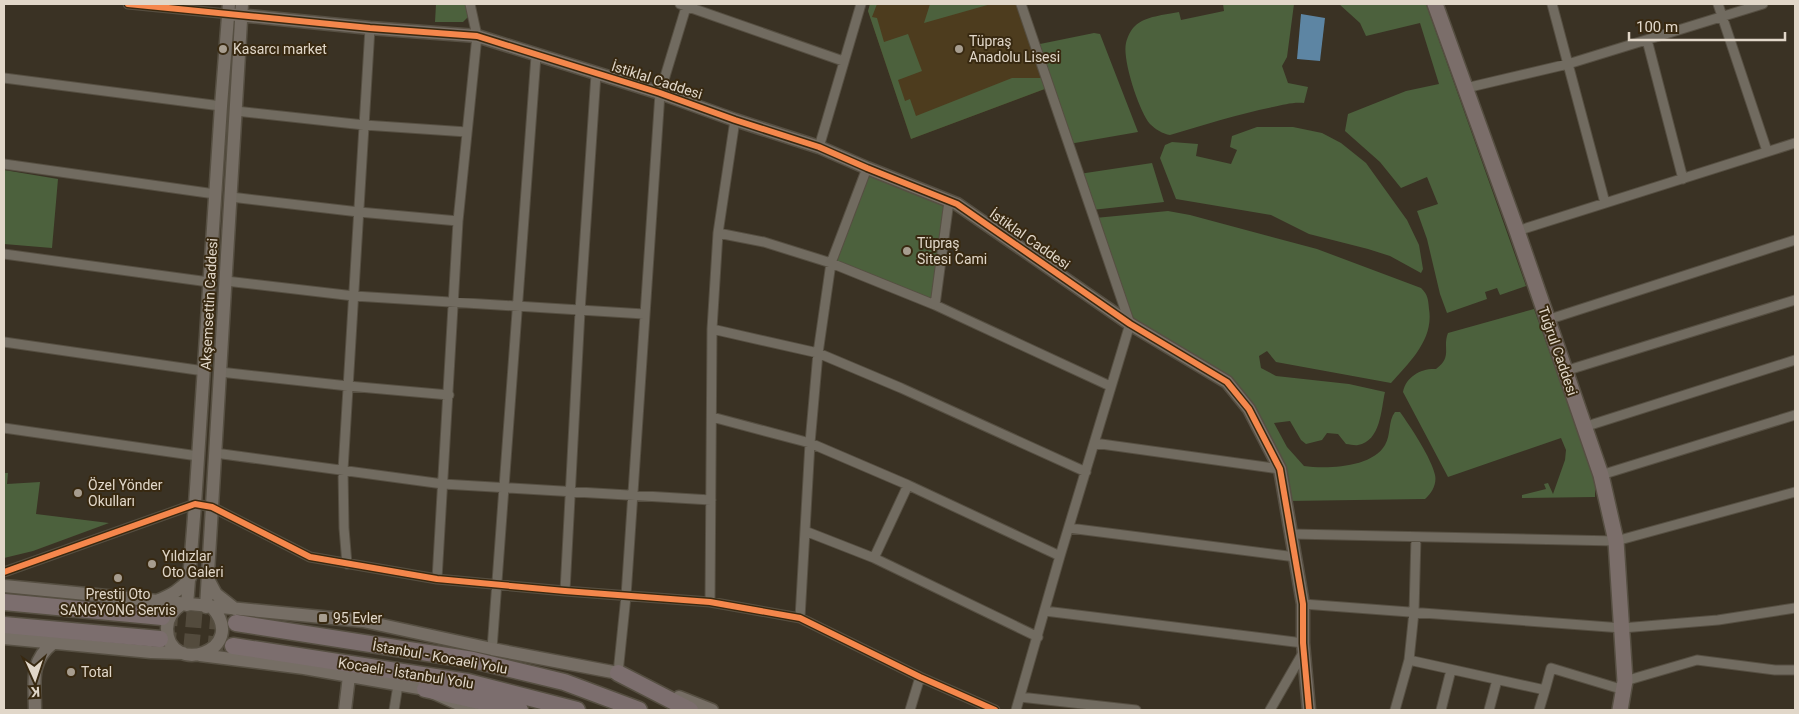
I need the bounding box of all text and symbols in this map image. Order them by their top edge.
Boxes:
scale bar [1629,10,1785,42]
text: 100 m [1636,18,1678,36]
place label: Tüpraş Anadolu Lisesi [969,33,1060,65]
place label: Kasarcı market [233,41,327,57]
marker: Kasarcı market [217,43,229,55]
marker: Tüpraş Anadolu Lisesi [953,43,965,55]
street label: İstiklal Caddesi [610,58,704,102]
street label: İstiklal Caddesi [987,205,1073,273]
place label: Tüpraş Sitesi Cami [917,235,987,267]
street label: Akşemsettin Caddesi [198,238,220,370]
marker: Tüpraş Sitesi Cami [901,245,913,257]
street label: Tuğrul Caddesi [1535,304,1581,398]
place label: Özel Yönder Okulları [88,477,163,509]
marker: Özel Yönder Okulları [72,487,84,499]
place label: Yıldızlar Oto Galeri [162,548,224,580]
marker: Yıldızlar Oto Galeri [146,558,158,570]
marker: Prestij Oto SANGYONG Servis [112,572,124,584]
place label: Prestij Oto SANGYONG Servis [60,586,176,618]
place label: 95 Evler [333,610,383,626]
marker: 95 Evler [317,612,329,624]
street label: İstanbul - Kocaeli Yolu [371,637,509,677]
north arrow [10,654,60,704]
street label: Kocaeli - İstanbul Yolu [337,654,475,692]
place label: Total [81,664,112,680]
marker: Total [65,666,77,678]
text: K [31,684,41,700]

